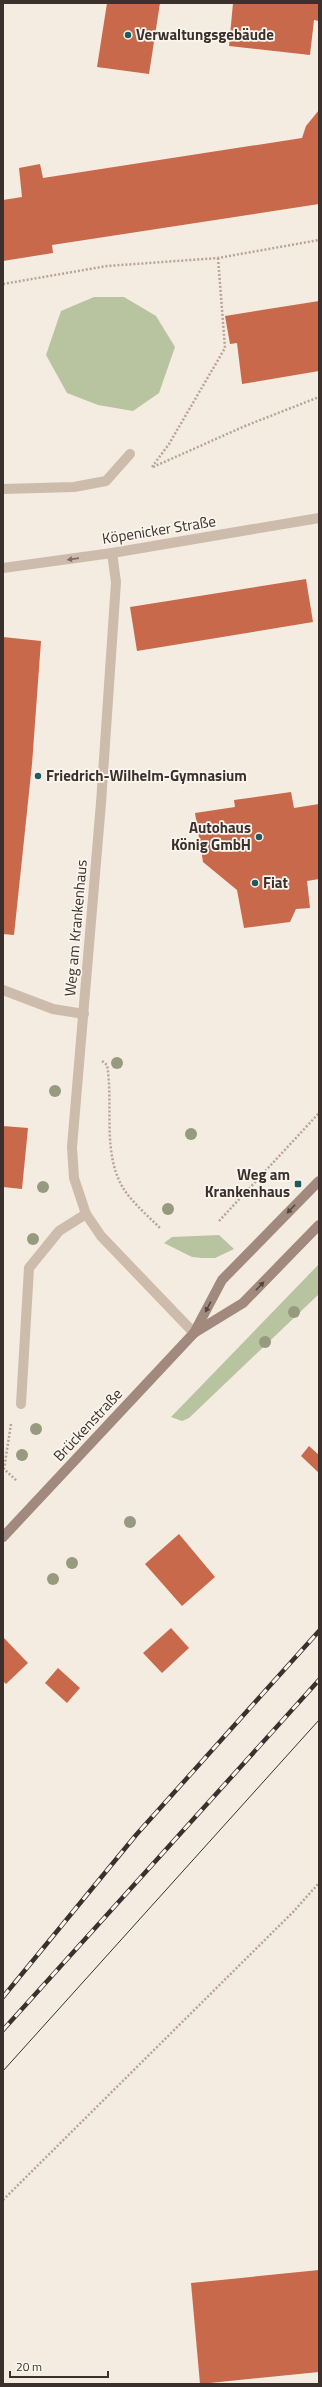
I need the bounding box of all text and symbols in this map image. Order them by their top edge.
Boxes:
place label: Verwaltungsgebäude [136,23,274,46]
marker: Verwaltungsgebäude [123,30,133,40]
street label: Köpenicker Straße [100,509,217,550]
one-way arrow [67,556,79,562]
place label: Friedrich-Wilhelm-Gymnasium [46,764,247,787]
marker: Friedrich-Wilhelm-Gymnasium [33,771,43,781]
place label: Autohaus König GmbH [171,816,251,856]
marker: Autohaus König GmbH [254,832,264,842]
street label: Weg am Krankenhaus [58,859,93,997]
place label: Fiat [263,871,289,894]
marker: Fiat [250,878,260,888]
place label: Weg am Krankenhaus [205,1163,290,1203]
marker: Weg am Krankenhaus [293,1179,303,1189]
one-way arrow [286,1204,296,1214]
one-way arrow [255,1281,265,1291]
one-way arrow [204,1301,211,1313]
street label: Brückenstraße [48,1383,128,1466]
scale bar [10,2353,108,2379]
text: 20 m [16,2357,42,2376]

